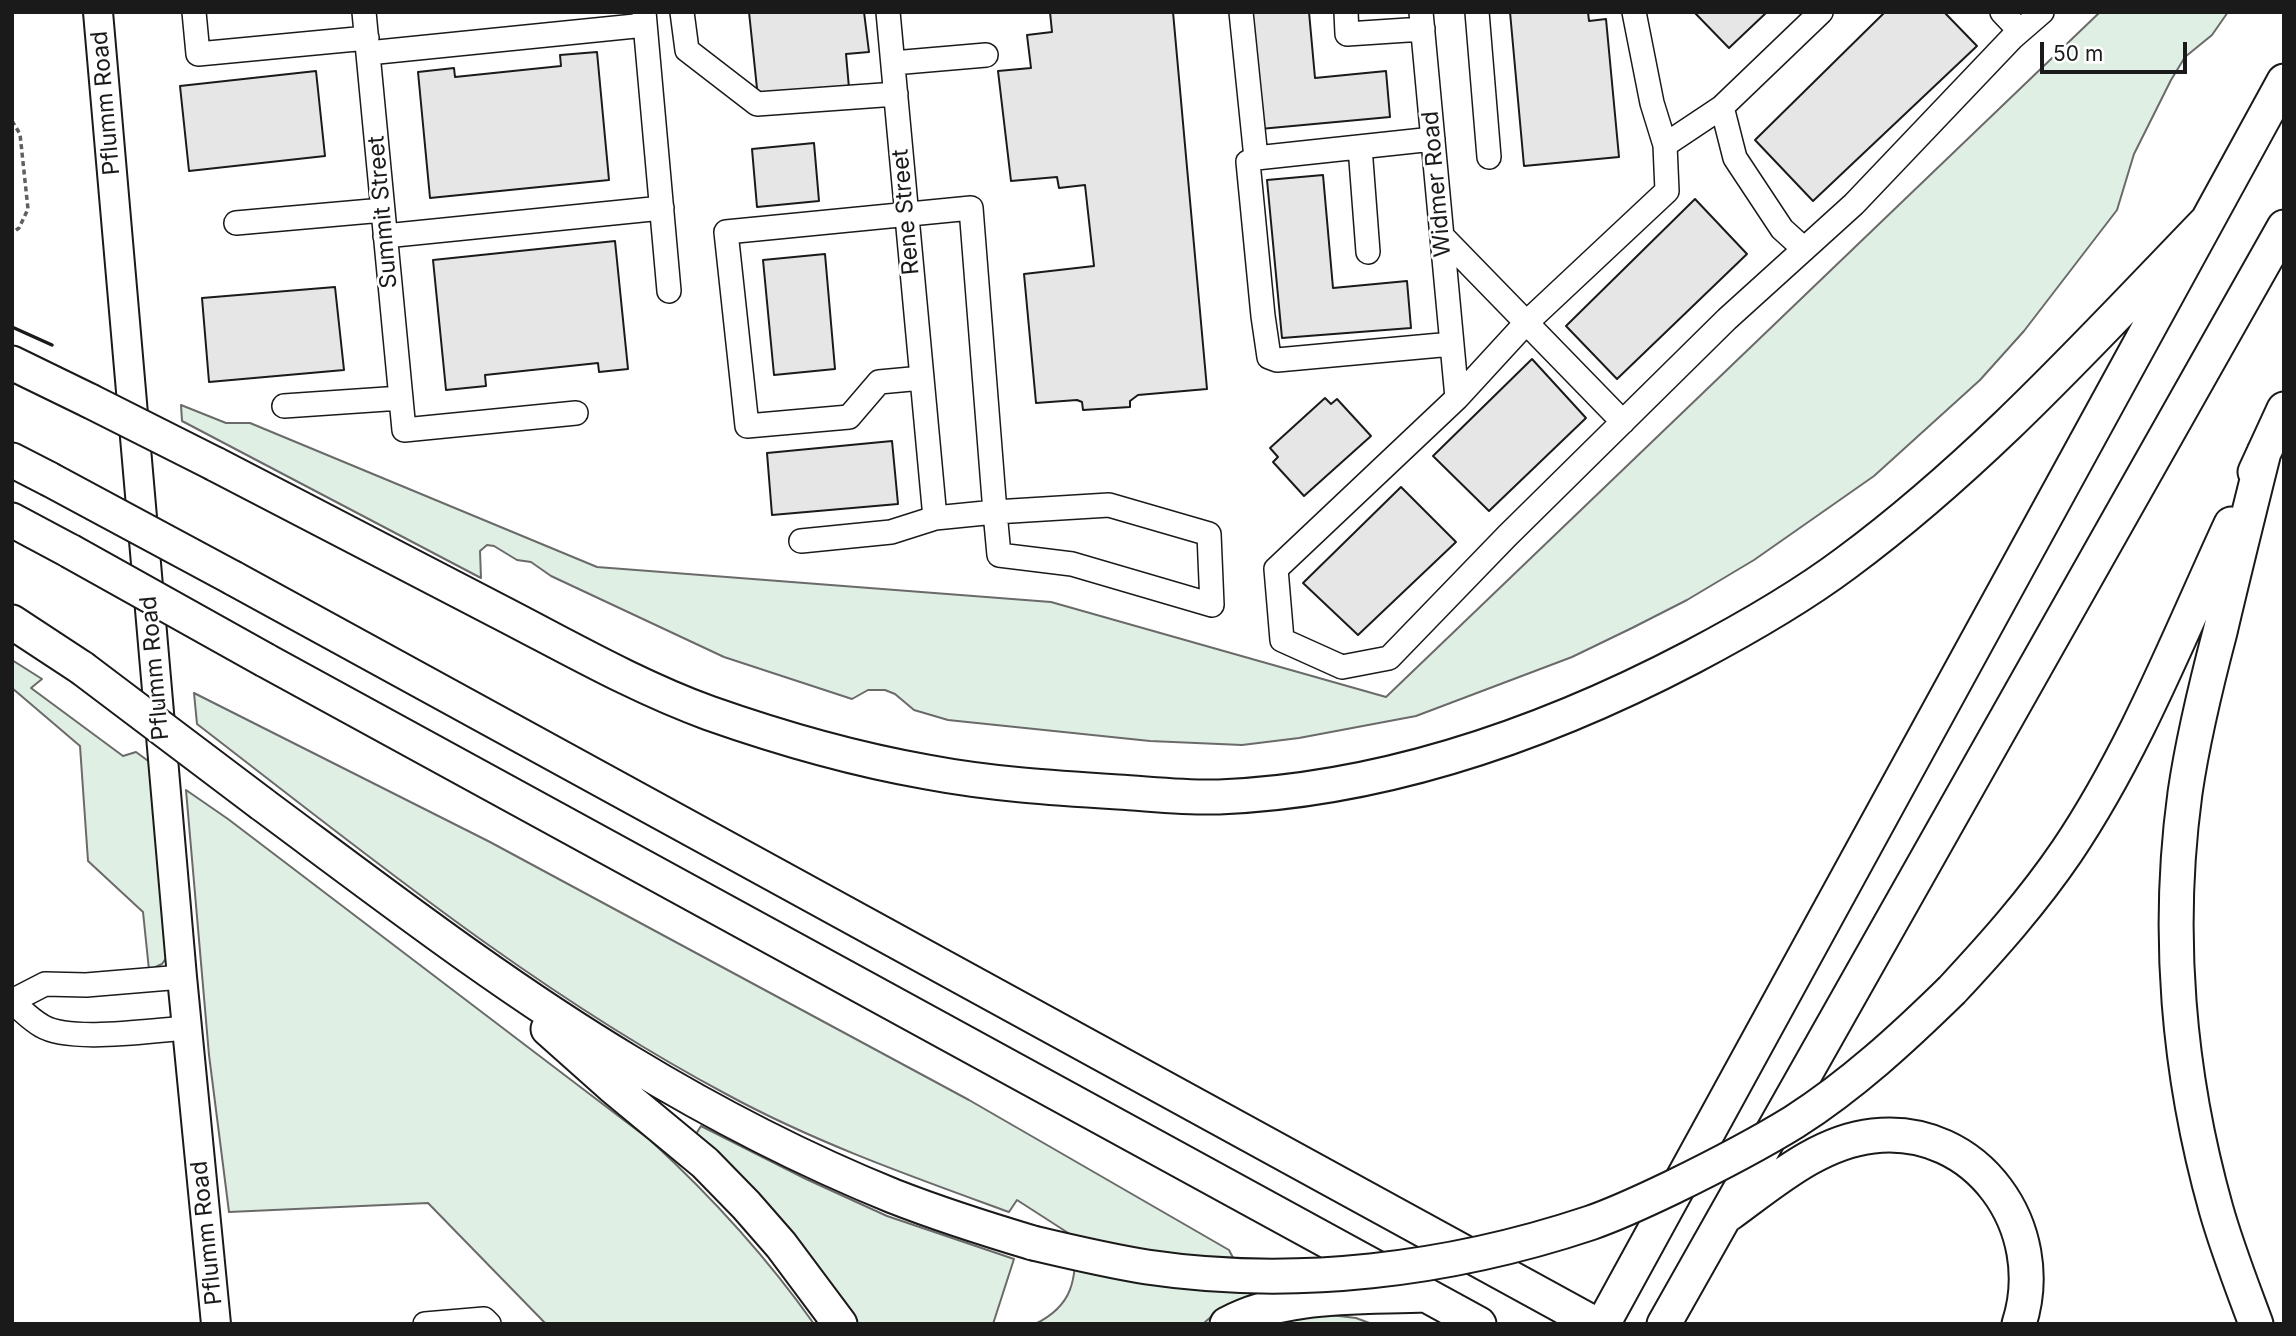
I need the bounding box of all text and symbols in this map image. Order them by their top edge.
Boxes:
scale bar [2044,28,2191,72]
street label: Pflumm Road [86,30,126,176]
text: 50 m [2053,41,2103,66]
street label: Widmer Road [1417,110,1457,258]
street label: Summit Street [363,135,403,289]
street label: Rene Street [887,148,925,276]
street label: Pflumm Road [135,595,175,741]
street label: Pflumm Road [186,1160,228,1306]

